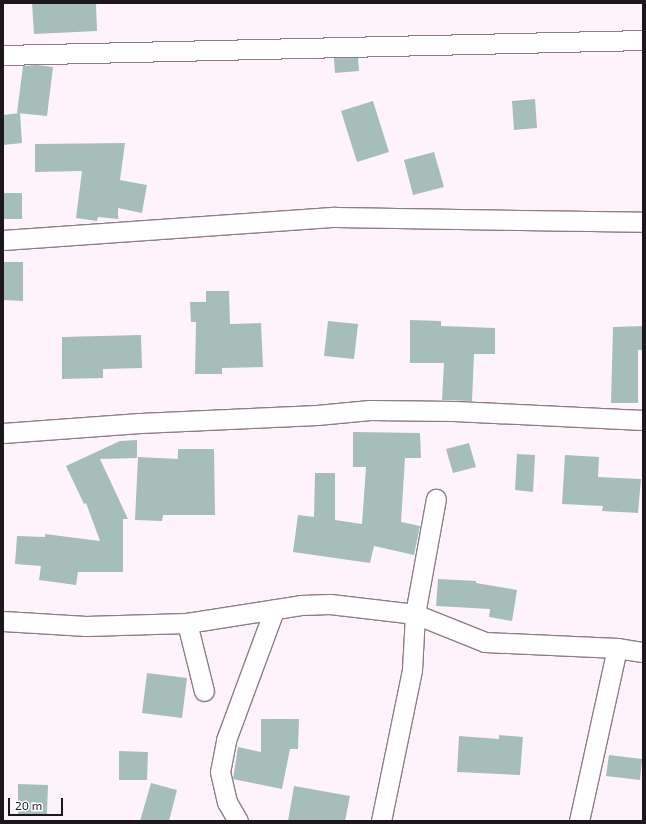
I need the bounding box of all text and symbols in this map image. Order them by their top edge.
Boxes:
scale bar [10,790,65,816]
text: 20 m [15,798,42,812]

